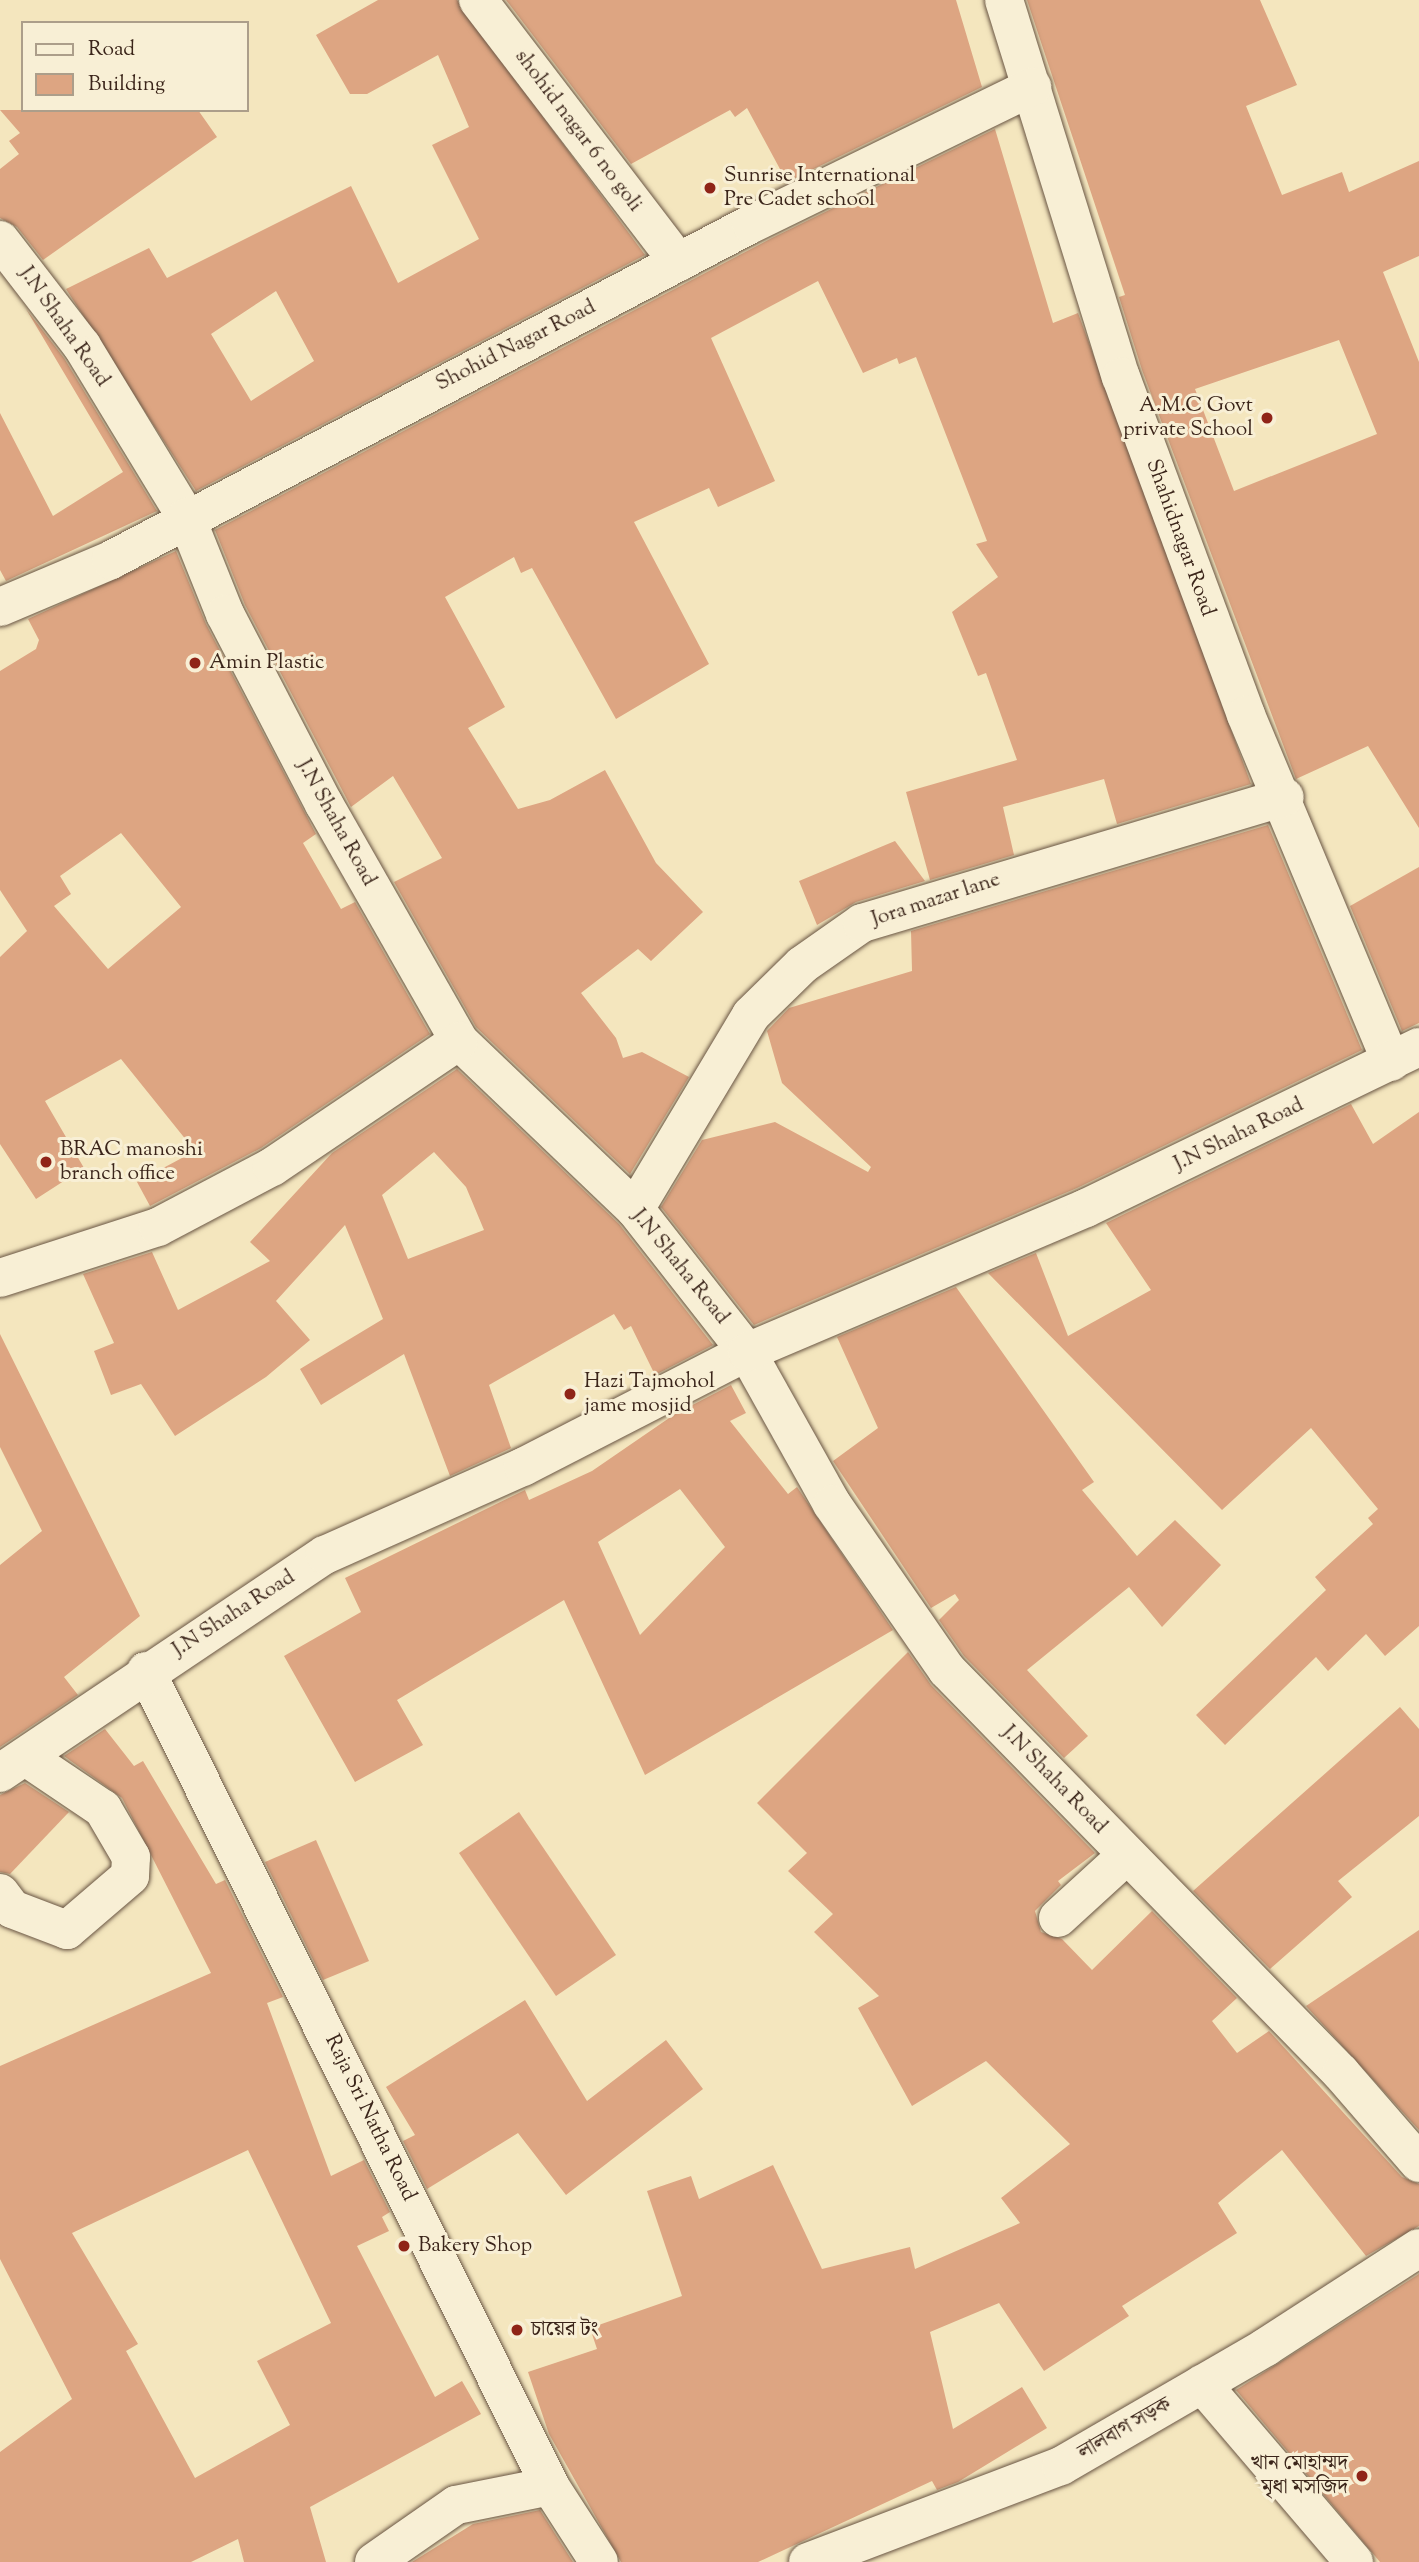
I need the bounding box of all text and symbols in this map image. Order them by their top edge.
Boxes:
legend [21,21,248,112]
text: Road [88,35,135,65]
street label: shohid nagar 6 no goli [509,45,647,217]
text: Building [88,70,165,100]
place label: Sunrise International Pre Cadet school [724,163,915,213]
marker: Sunrise International Pre Cadet school [702,180,718,196]
street label: J.N Shaha Road [13,262,115,392]
street label: Shohid Nagar Road [432,295,600,397]
place label: A.M.C Govt private School [1123,393,1253,443]
marker: A.M.C Govt private School [1259,410,1275,426]
street label: Shahidnagar Road [1140,456,1220,620]
place label: Amin Plastic [209,650,324,676]
marker: Amin Plastic [187,655,203,671]
street label: J.N Shaha Road [291,755,381,891]
street label: Jora mazar lane [868,867,1004,933]
street label: J.N Shaha Road [1170,1093,1308,1177]
place label: BRAC manoshi branch office [60,1137,203,1187]
marker: BRAC manoshi branch office [38,1154,54,1170]
street label: J.N Shaha Road [626,1204,734,1330]
place label: Hazi Tajmohol jame mosjid [584,1369,715,1419]
marker: Hazi Tajmohol jame mosjid [562,1386,578,1402]
street label: J.N Shaha Road [168,1565,300,1663]
street label: J.N Shaha Road [996,1721,1112,1839]
street label: Raja Sri Natha Road [319,2031,421,2205]
place label: Bakery Shop [418,2233,532,2259]
marker: Bakery Shop [396,2238,412,2254]
place label: চায়ের টং [531,2317,599,2343]
marker: চায়ের টং [509,2322,525,2338]
street label: লালবাগ সড়ক [1074,2392,1176,2466]
place label: খান মোহাম্মদ মৃধা মসজিদ [1251,2451,1348,2501]
marker: খান মোহাম্মদ মৃধা মসজিদ [1354,2468,1370,2484]

